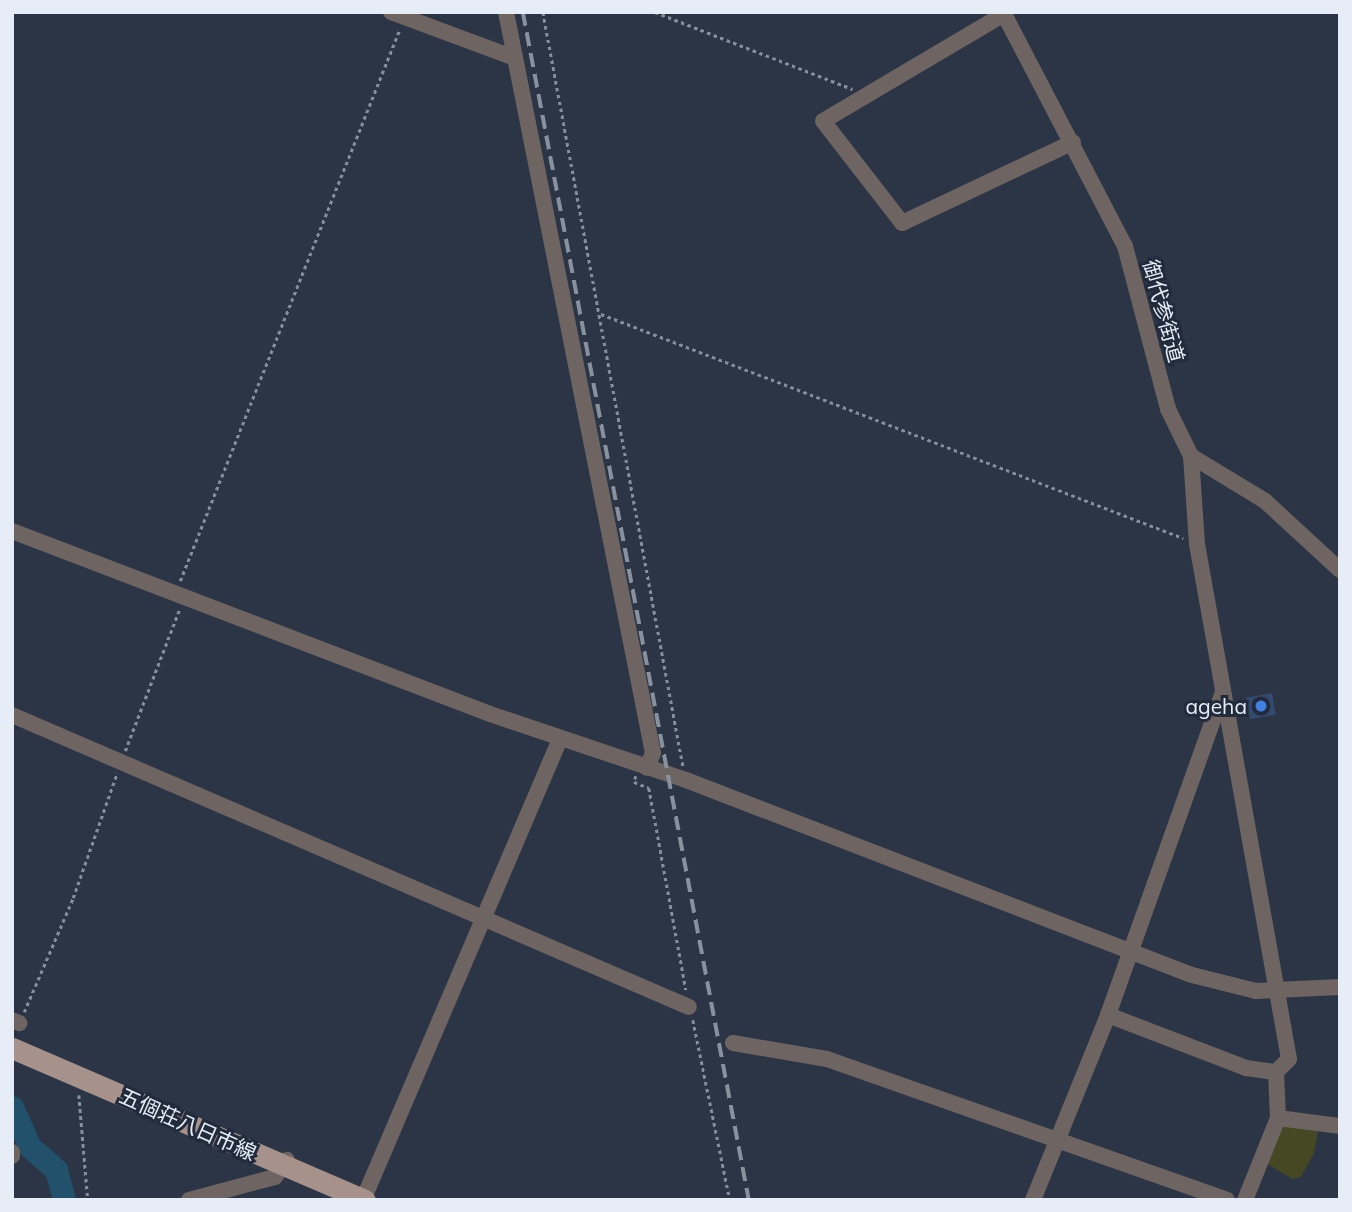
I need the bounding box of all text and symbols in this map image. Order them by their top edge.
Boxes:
street label: 御代参街道 [1138,257,1190,365]
place label: ageha [1185,693,1247,719]
marker: ageha [1253,698,1269,714]
street label: 五個荘八日市線 [116,1083,260,1165]

